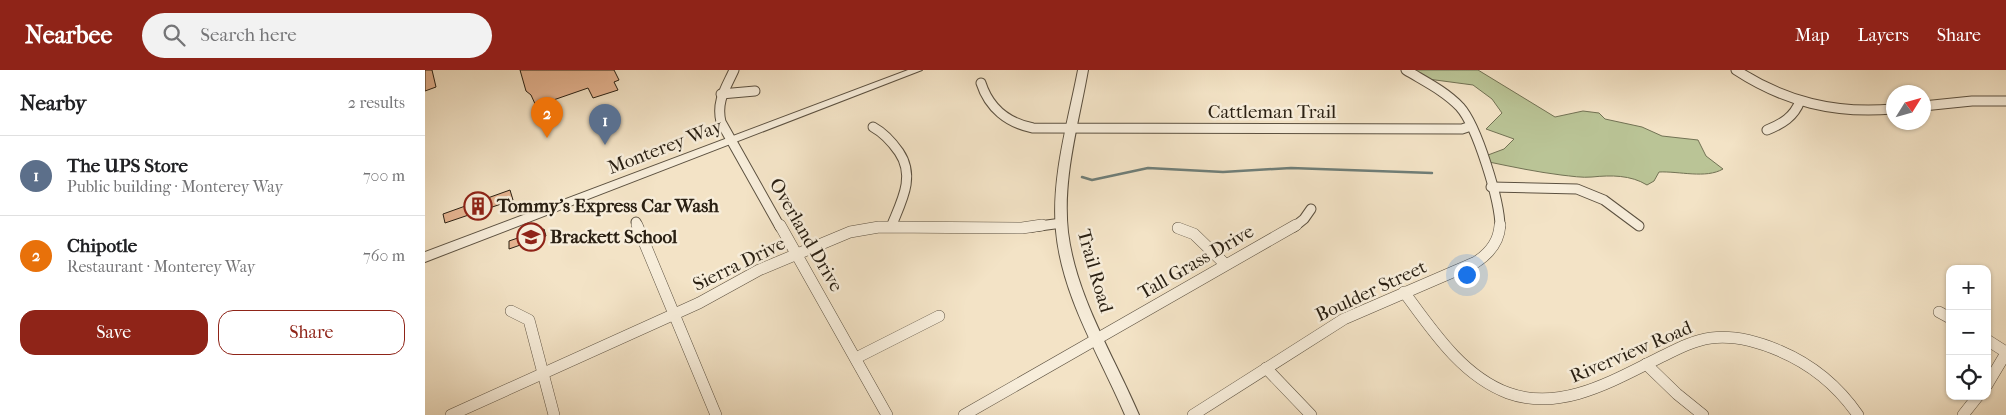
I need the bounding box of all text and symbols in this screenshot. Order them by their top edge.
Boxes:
search box [142,13,492,58]
text: Nearbee [25,21,112,49]
icon: search [160,21,188,49]
text: Search here [200,24,297,46]
text: Map [1795,25,1829,46]
text: Layers [1857,25,1909,46]
text: Share [1937,25,1981,46]
north arrow [1886,85,1931,130]
text: Nearby [20,91,86,115]
text: 2 results [348,93,405,112]
pin: 2 [531,97,563,138]
street label: Cattleman Trail [1208,101,1336,123]
pin: 1 [589,104,621,145]
street label: Monterey Way [605,115,726,179]
text: The UPS Store [67,155,188,177]
text: 1 [33,166,39,185]
text: 700 m [363,166,405,185]
street label: Overland Drive [765,174,847,296]
text: Public building · Monterey Way [67,177,283,196]
building icon: Tommy's Express Car Wash [463,191,493,221]
place label: Tommy's Express Car Wash [496,195,719,217]
street label: Tall Grass Drive [1134,220,1258,304]
school or university icon: Brackett School [516,222,546,252]
place label: Brackett School [550,226,678,248]
street label: Trail Road [1073,227,1118,316]
street label: Sierra Drive [689,232,789,296]
text: Chipotle [67,235,137,257]
text: 2 [32,246,40,265]
text: 760 m [363,246,405,265]
street label: Boulder Street [1312,256,1430,326]
text: Restaurant · Monterey Way [67,257,255,276]
your location [1454,262,1480,288]
map controls [1946,265,1991,400]
button: + [1946,265,1991,310]
button: Save [20,310,208,355]
button: Share [218,310,405,355]
button: − [1946,310,1991,355]
street label: Riverview Road [1567,316,1696,388]
button: locate [1946,355,1991,400]

